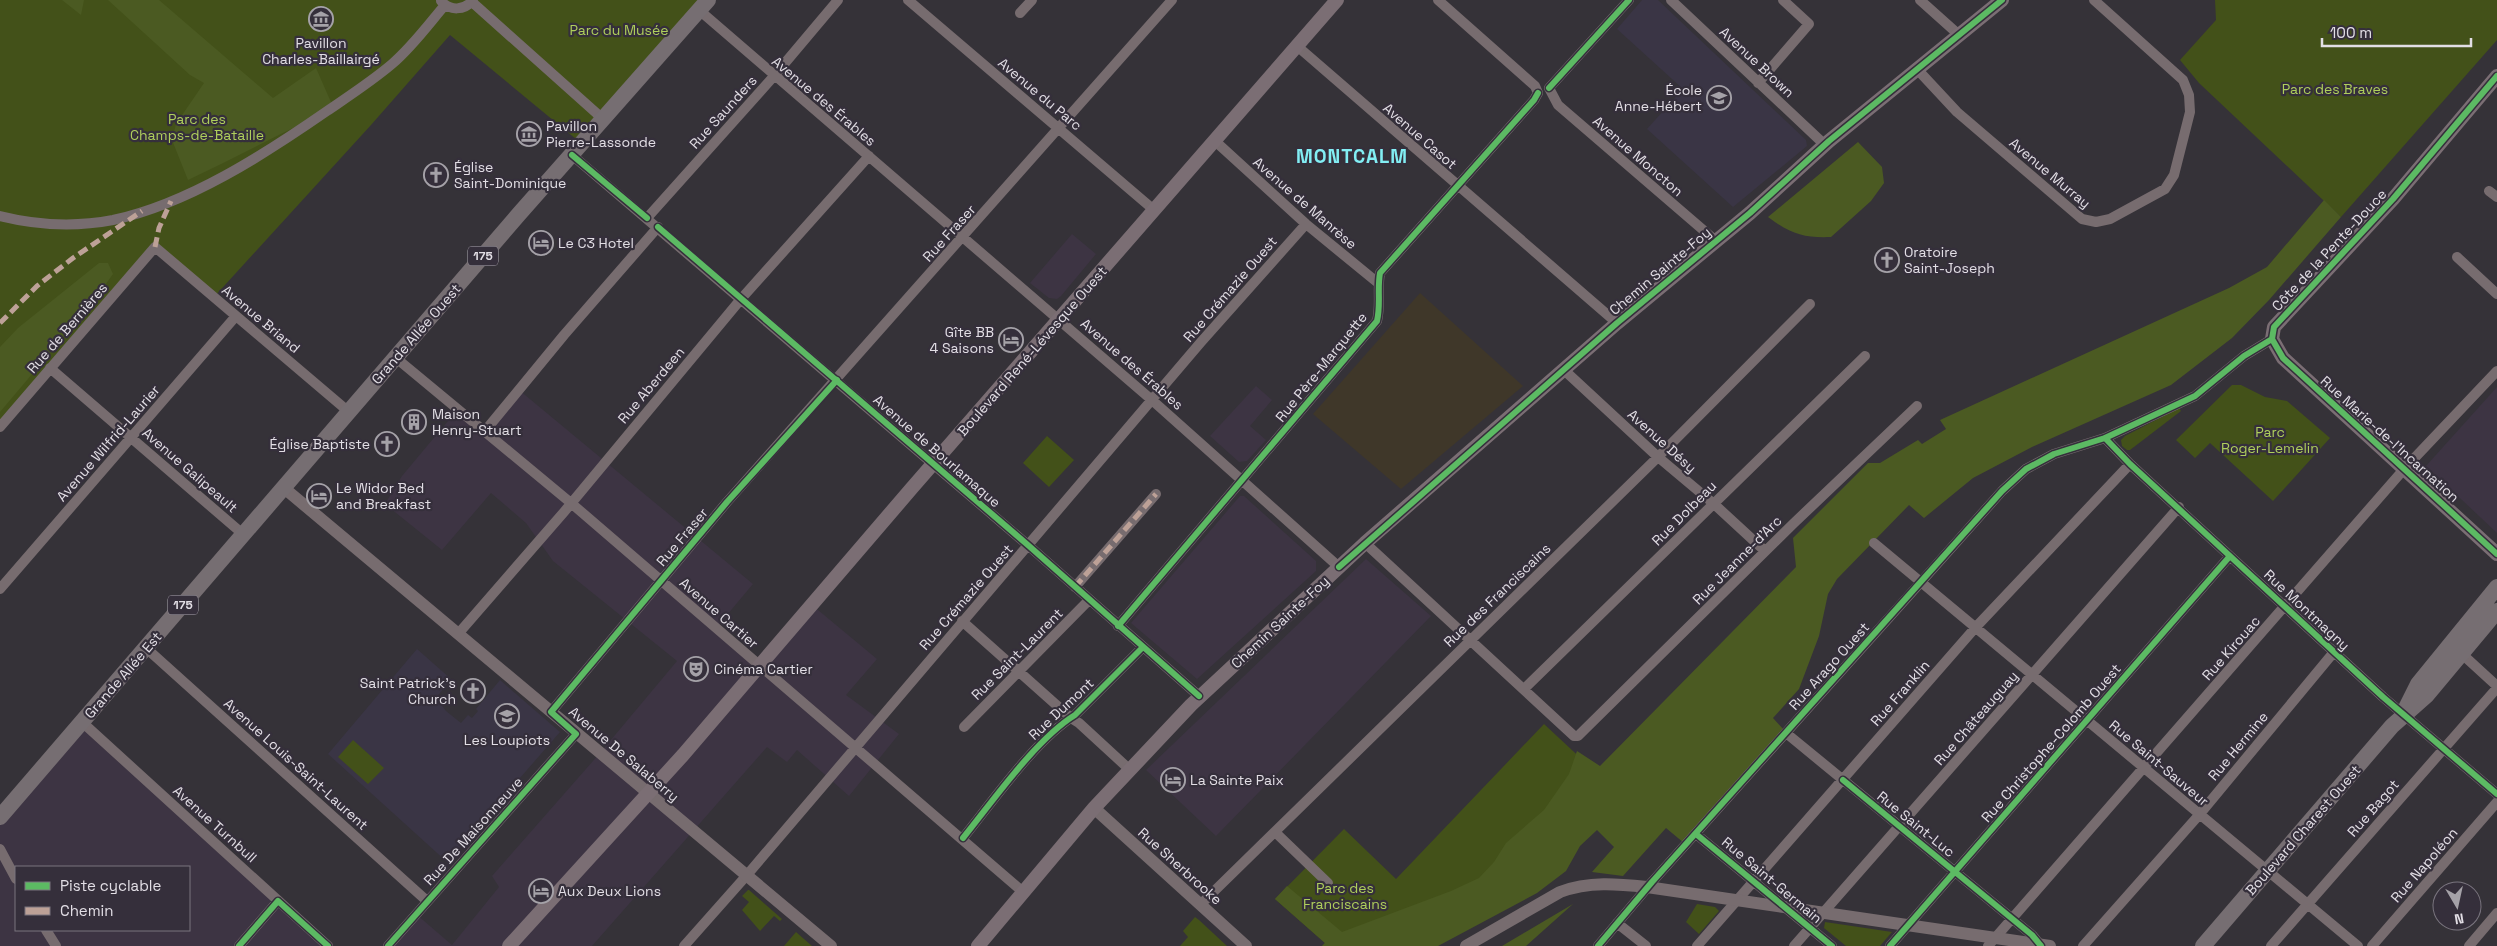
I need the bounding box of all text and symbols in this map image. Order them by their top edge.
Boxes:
museum icon: Pavillon Charles-Baillairgé [308,6,334,32]
scale bar [2322,15,2471,47]
park label: Parc du Musée [569,21,669,39]
street label: Avenue Brown [1716,23,1798,101]
text: 100 m [2330,23,2372,42]
place label: Pavillon Charles-Baillairgé [262,34,380,68]
street label: Avenue des Érables [768,52,880,150]
street label: Avenue du Parc [994,54,1086,134]
street label: Rue Saunders [685,72,761,152]
park label: Parc des Braves [2282,80,2388,98]
place label: École Anne-Hébert [1615,81,1702,115]
school or university icon: École Anne-Hébert [1706,85,1732,111]
street label: Avenue Casot [1379,99,1461,173]
park label: Parc des Champs-de-Bataille [130,110,264,144]
street label: Avenue Moncton [1589,112,1687,200]
place label: Pavillon Pierre-Lassonde [546,117,656,151]
museum icon: Pavillon Pierre-Lassonde [516,121,542,147]
street label: Avenue Murray [2006,134,2094,212]
district label: MONTCALM [1296,144,1408,169]
street label: Avenue de Manrèse [1249,153,1361,253]
place label: Église Saint-Dominique [454,158,566,192]
church icon: Église Saint-Dominique [423,162,449,188]
street label: Côte de la Pente-Douce [2268,185,2390,315]
street label: Rue Fraser [919,201,979,265]
street label: Chemin Sainte-Foy [1605,223,1715,319]
hotel icon: Le C3 Hotel [528,230,554,256]
street label: Rue Crémazie Ouest [1179,232,1281,346]
place label: Le C3 Hotel [558,234,634,252]
place label: Oratoire Saint-Joseph [1904,243,1995,277]
road number: 175 [468,247,498,266]
church icon: Oratoire Saint-Joseph [1874,247,1900,273]
street label: Boulevard René-Lévesque Ouest [953,262,1111,440]
street label: Rue de Bernières [23,279,111,377]
street label: Grande Allée Ouest [367,280,465,388]
street label: Avenue Briand [218,281,304,357]
street label: Rue Père-Marquette [1271,309,1371,425]
street label: Avenue des Érables [1077,314,1187,414]
place label: Gîte BB 4 Saisons [930,323,994,357]
hotel icon: Gîte BB 4 Saisons [998,327,1024,353]
street label: Rue Aberdeen [614,343,688,427]
street label: Rue Marie-de-l'Incarnation [2317,372,2463,506]
street label: Avenue Wilfrid-Laurier [52,381,164,505]
street label: Avenue de Bourlamaque [870,391,1004,511]
place label: Maison Henry-Stuart [432,405,522,439]
street label: Avenue Désy [1624,405,1700,477]
building icon: Maison Henry-Stuart [401,409,427,435]
park label: Parc Roger-Lemelin [2221,423,2319,457]
street label: Avenue Galipeault [139,424,241,516]
church icon: Église Baptiste [374,431,400,457]
place label: Église Baptiste [269,435,370,453]
street label: Rue Dolbeau [1648,477,1720,549]
place label: Le Widor Bed and Breakfast [336,479,431,513]
hotel icon: Le Widor Bed and Breakfast [306,483,332,509]
street label: Rue Fraser [652,504,712,570]
street label: Rue Jeanne-d'Arc [1689,512,1785,608]
street label: Rue des Franciscains [1440,539,1554,651]
street label: Rue Crémazie Ouest [915,540,1017,654]
street label: Rue Montmagny [2260,566,2354,654]
street label: Chemin Sainte-Foy [1227,572,1333,672]
street label: Avenue Cartier [676,574,762,652]
road number: 175 [168,596,198,614]
street label: Rue Saint-Laurent [967,604,1067,704]
street label: Rue Kirouac [2198,612,2264,684]
street label: Rue Arago Ouest [1785,618,1873,714]
street label: Grande Allée Est [80,628,166,722]
theatre icon: Cinéma Cartier [683,656,709,682]
street label: Rue Franklin [1866,656,1934,730]
place label: Cinéma Cartier [714,660,813,678]
street label: Rue Christophe-Colomb Ouest [1977,660,2125,826]
street label: Rue Châteauguay [1930,667,2022,769]
place label: Saint Patrick's Church [360,674,456,708]
street label: Rue Dumont [1025,674,1097,744]
church icon: Saint Patrick's Church [460,678,486,704]
street label: Avenue Louis-Saint-Laurent [220,694,372,834]
school or university icon: Les Loupiots [494,703,520,729]
street label: Avenue De Salaberry [565,703,683,805]
street label: Rue Hermine [2204,708,2272,784]
street label: Rue Saint-Sauveur [2105,716,2213,810]
place label: Les Loupiots [464,731,550,749]
street label: Boulevard Charest Ouest [2241,761,2365,899]
hotel icon: La Sainte Paix [1160,767,1186,793]
place label: La Sainte Paix [1190,771,1284,789]
street label: Rue De Maisonneuve [420,773,526,889]
street label: Rue Bagot [2343,776,2403,840]
street label: Avenue Turnbull [169,782,261,866]
street label: Rue Saint-Luc [1873,787,1959,861]
street label: Rue Sherbrooke [1134,824,1226,908]
street label: Rue Napoléon [2387,824,2461,906]
street label: Rue Saint-Germain [1718,833,1826,927]
legend [15,866,190,931]
text: Piste cyclable [60,876,162,895]
hotel icon: Aux Deux Lions [528,878,554,904]
park label: Parc des Franciscains [1303,879,1387,913]
north arrow [2432,881,2482,931]
place label: Aux Deux Lions [558,882,661,900]
text: Chemin [60,901,113,920]
text: N [2453,909,2465,928]

